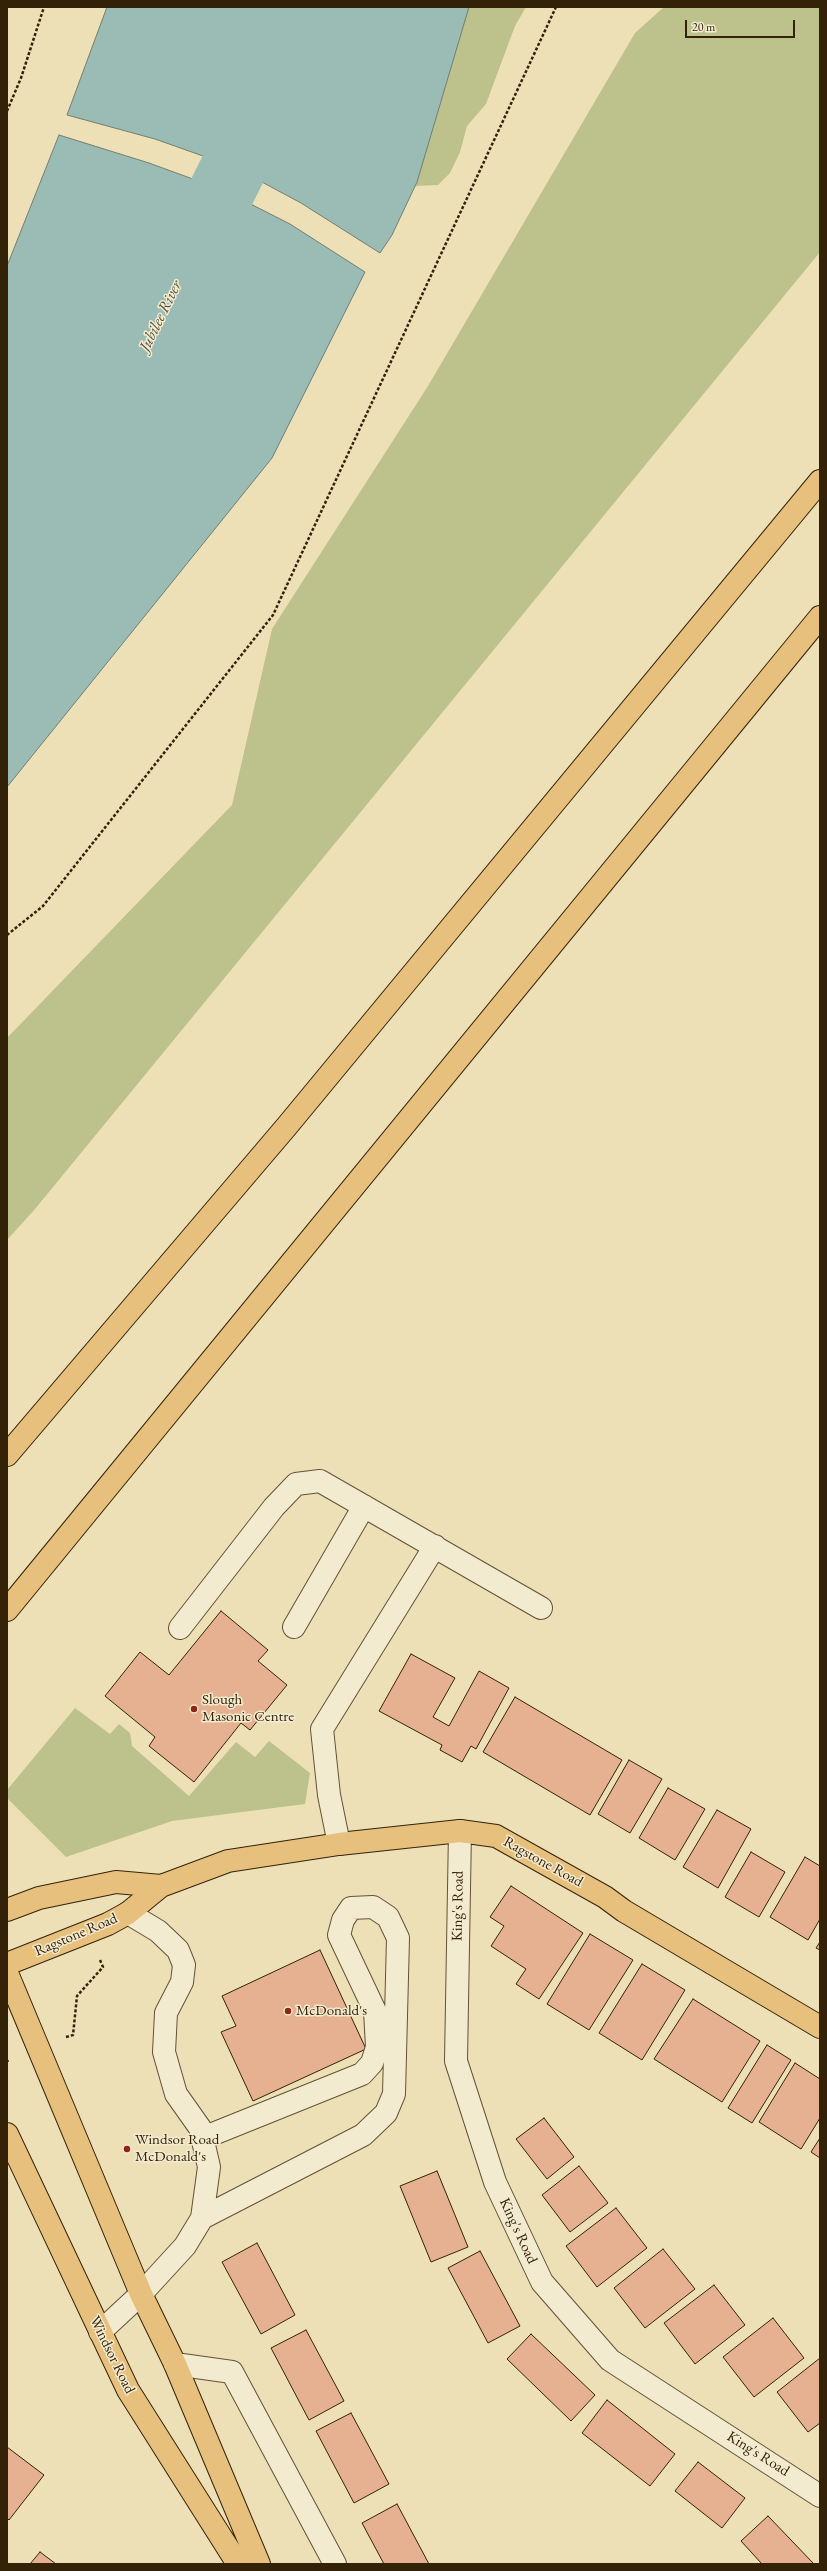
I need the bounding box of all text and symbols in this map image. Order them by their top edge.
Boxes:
scale bar [687,12,797,38]
text: 20 m [692,19,715,35]
water label: Jubilee River [136,277,186,355]
place label: Slough Masonic Centre [202,1691,294,1726]
marker: Slough Masonic Centre [189,1704,199,1714]
street label: Ragstone Road [500,1833,586,1891]
street label: King's Road [448,1871,468,1941]
street label: Ragstone Road [32,1909,120,1961]
place label: McDonald's [296,2002,367,2020]
marker: McDonald's [283,2006,293,2016]
place label: Windsor Road McDonald's [135,2131,219,2166]
marker: Windsor Road McDonald's [122,2144,132,2154]
street label: King's Road [495,2195,541,2267]
street label: Windsor Road [85,2313,139,2397]
street label: King's Road [723,2428,793,2480]

